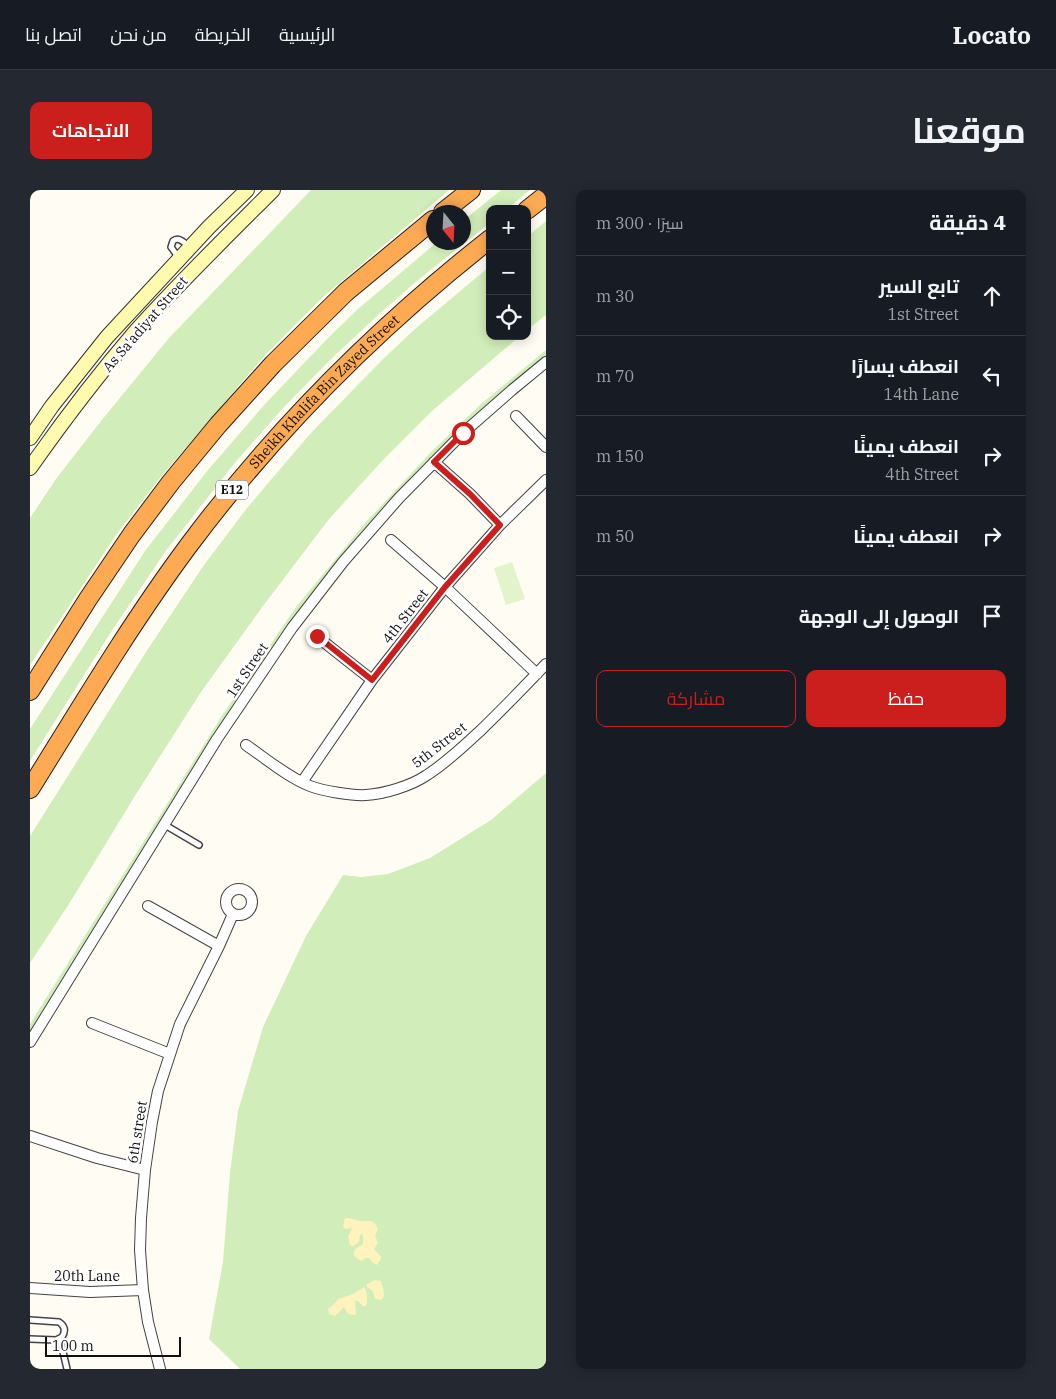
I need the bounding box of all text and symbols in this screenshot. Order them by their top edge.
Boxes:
text: Locato [953,19,1031,51]
text: اتصل بنا [25,23,82,46]
text: من نحن [110,23,167,46]
text: الخريطة [195,23,251,46]
text: الرئيسية [279,23,335,46]
button: الاتجاهات [30,102,152,159]
text: موقعنا [912,107,1026,153]
north arrow [426,205,471,250]
map controls [486,205,531,340]
button: + [486,205,531,250]
text: 4 دقيقة [929,208,1006,236]
text: سيرًا · 300 m [596,213,683,233]
button: − [486,250,531,295]
street label: As Sa'adiyat Street [99,272,192,376]
text: تابع السير [879,274,959,298]
icon: ahead [978,282,1006,310]
text: 30 m [596,286,634,306]
button: locate [486,295,531,340]
text: 1st Street [887,304,959,324]
street label: Sheikh Khalifa Bin Zayed Street [245,311,403,472]
text: انعطف يسارًا [851,354,959,378]
icon: left [978,362,1006,390]
text: 70 m [596,366,634,386]
text: 14th Lane [883,384,959,404]
route start [452,422,475,445]
text: انعطف يمينًا [853,434,959,458]
icon: right [978,442,1006,470]
text: 150 m [596,446,644,466]
text: 4th Street [885,464,959,484]
road number: E12 [216,480,248,500]
icon: right [978,522,1006,550]
text: انعطف يمينًا [853,524,959,548]
text: 50 m [596,526,634,546]
street label: 4th Street [378,585,432,647]
icon: arrive [978,602,1006,630]
text: الوصول إلى الوجهة [799,604,959,628]
route end [306,625,329,648]
street label: 1st Street [222,639,272,701]
button: مشاركة [596,670,796,727]
button: حفظ [806,670,1006,727]
street label: 5th Street [408,718,470,772]
street label: 6th street [123,1099,151,1165]
street label: 20th Lane [54,1267,120,1285]
scale bar [45,1334,181,1357]
text: 100 m [52,1337,94,1355]

